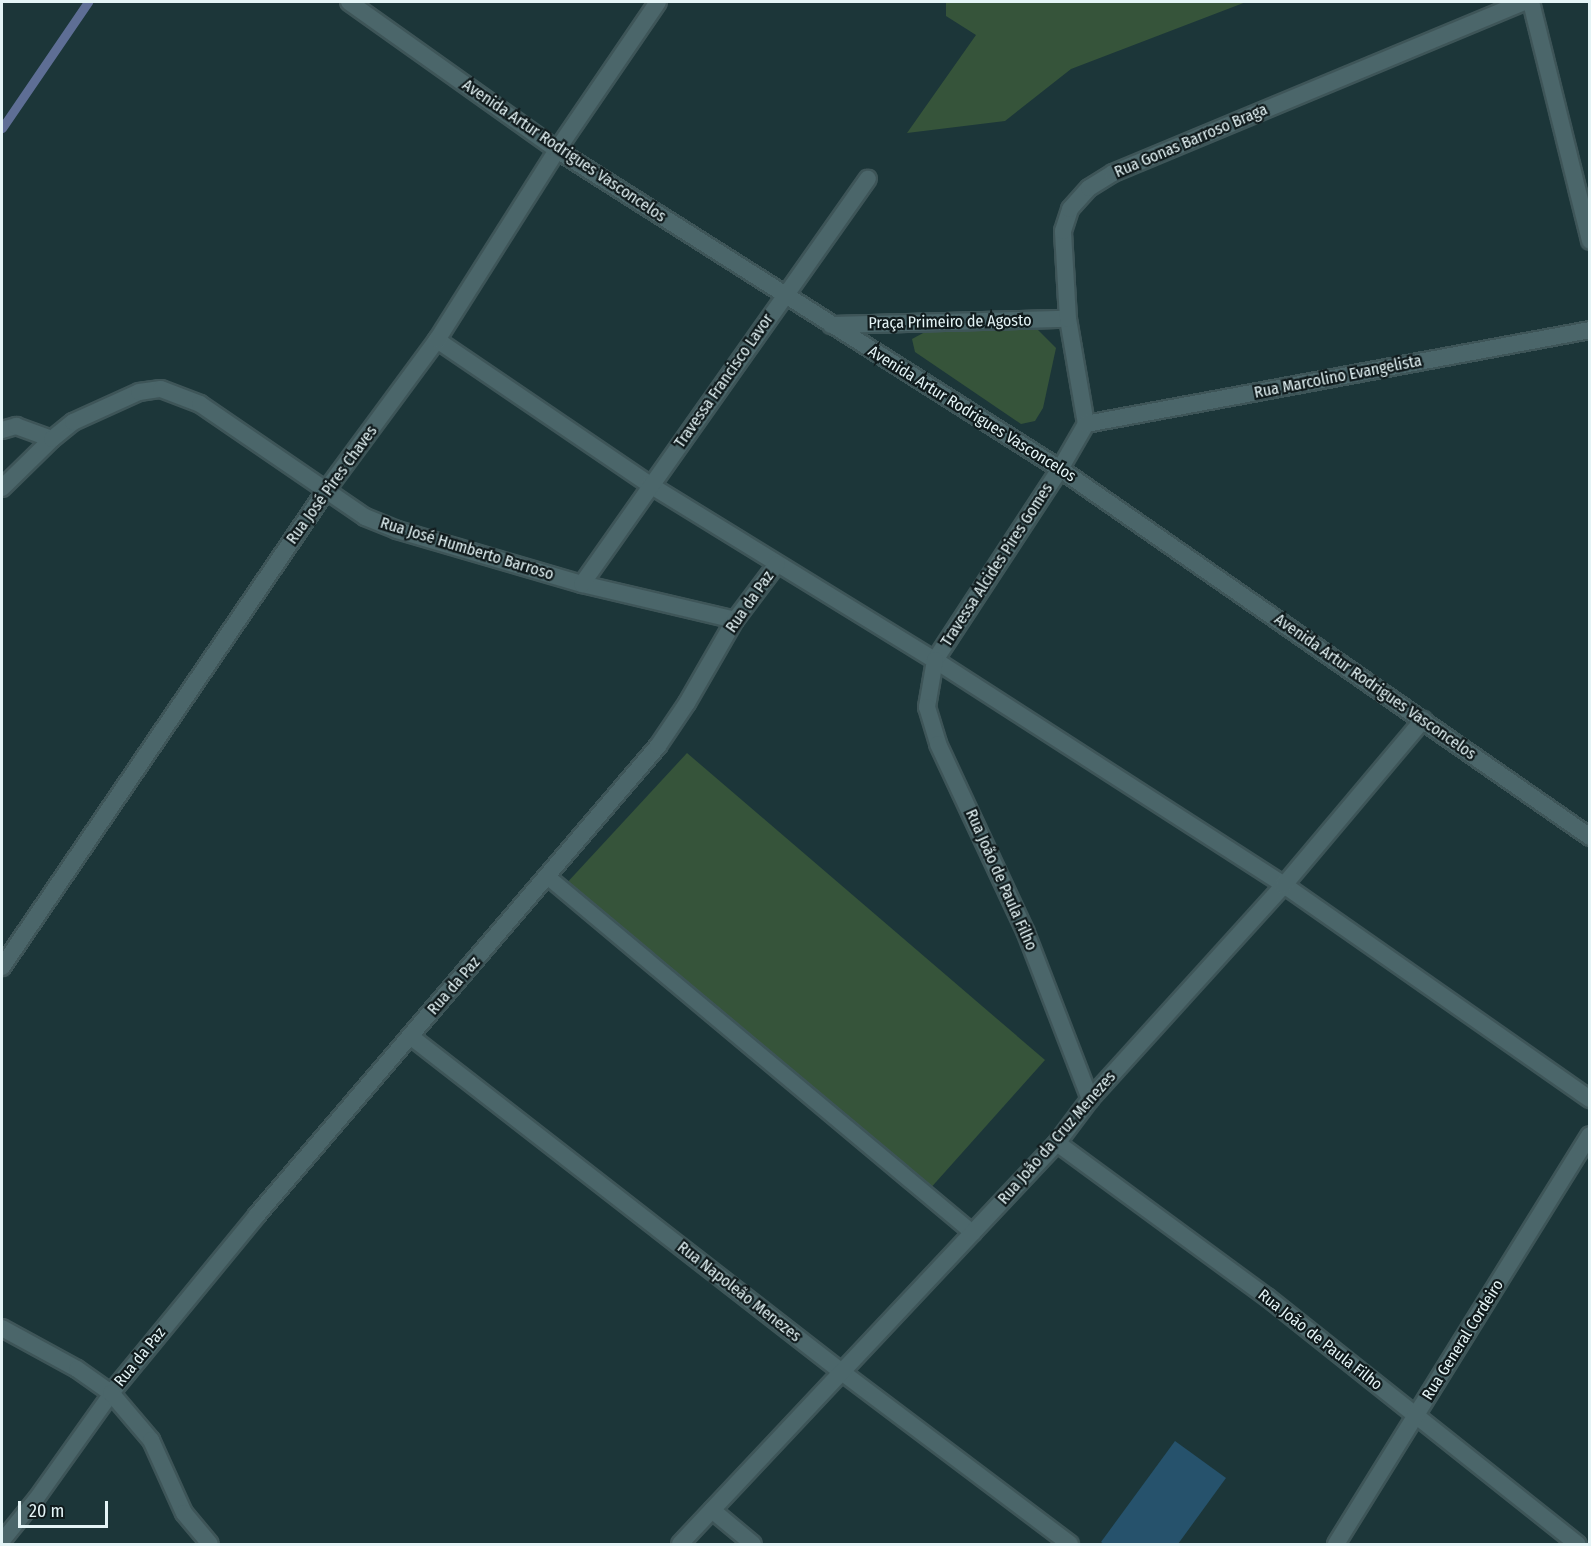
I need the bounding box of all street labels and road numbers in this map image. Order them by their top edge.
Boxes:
street label: Avenida Artur Rodrigues Vasconcelos [458,75,670,227]
street label: Rua Gonas Barroso Braga [1112,100,1270,182]
street label: Travessa Francisco Lavor [670,310,778,452]
street label: Praça Primeiro de Agosto [868,311,1032,333]
street label: Avenida Artur Rodrigues Vasconcelos [864,342,1080,486]
street label: Rua Marcolino Evangelista [1253,351,1423,403]
street label: Rua José Pires Chaves [283,422,381,548]
street label: Travessa Alcides Pires Gomes [937,480,1057,650]
street label: Rua José Humberto Barroso [378,513,556,585]
street label: Rua da Paz [722,568,778,636]
street label: Avenida Artur Rodrigues Vasconcelos [1271,610,1479,764]
street label: Rua João de Paula Filho [961,806,1041,954]
street label: Rua da Paz [424,953,484,1019]
street label: Rua João da Cruz Menezes [994,1068,1120,1208]
street label: Rua Napoleão Menezes [673,1238,805,1346]
street label: Rua General Cordeiro [1418,1276,1508,1404]
street label: Rua João de Paula Filho [1254,1285,1386,1395]
street label: Rua da Paz [110,1324,170,1390]

